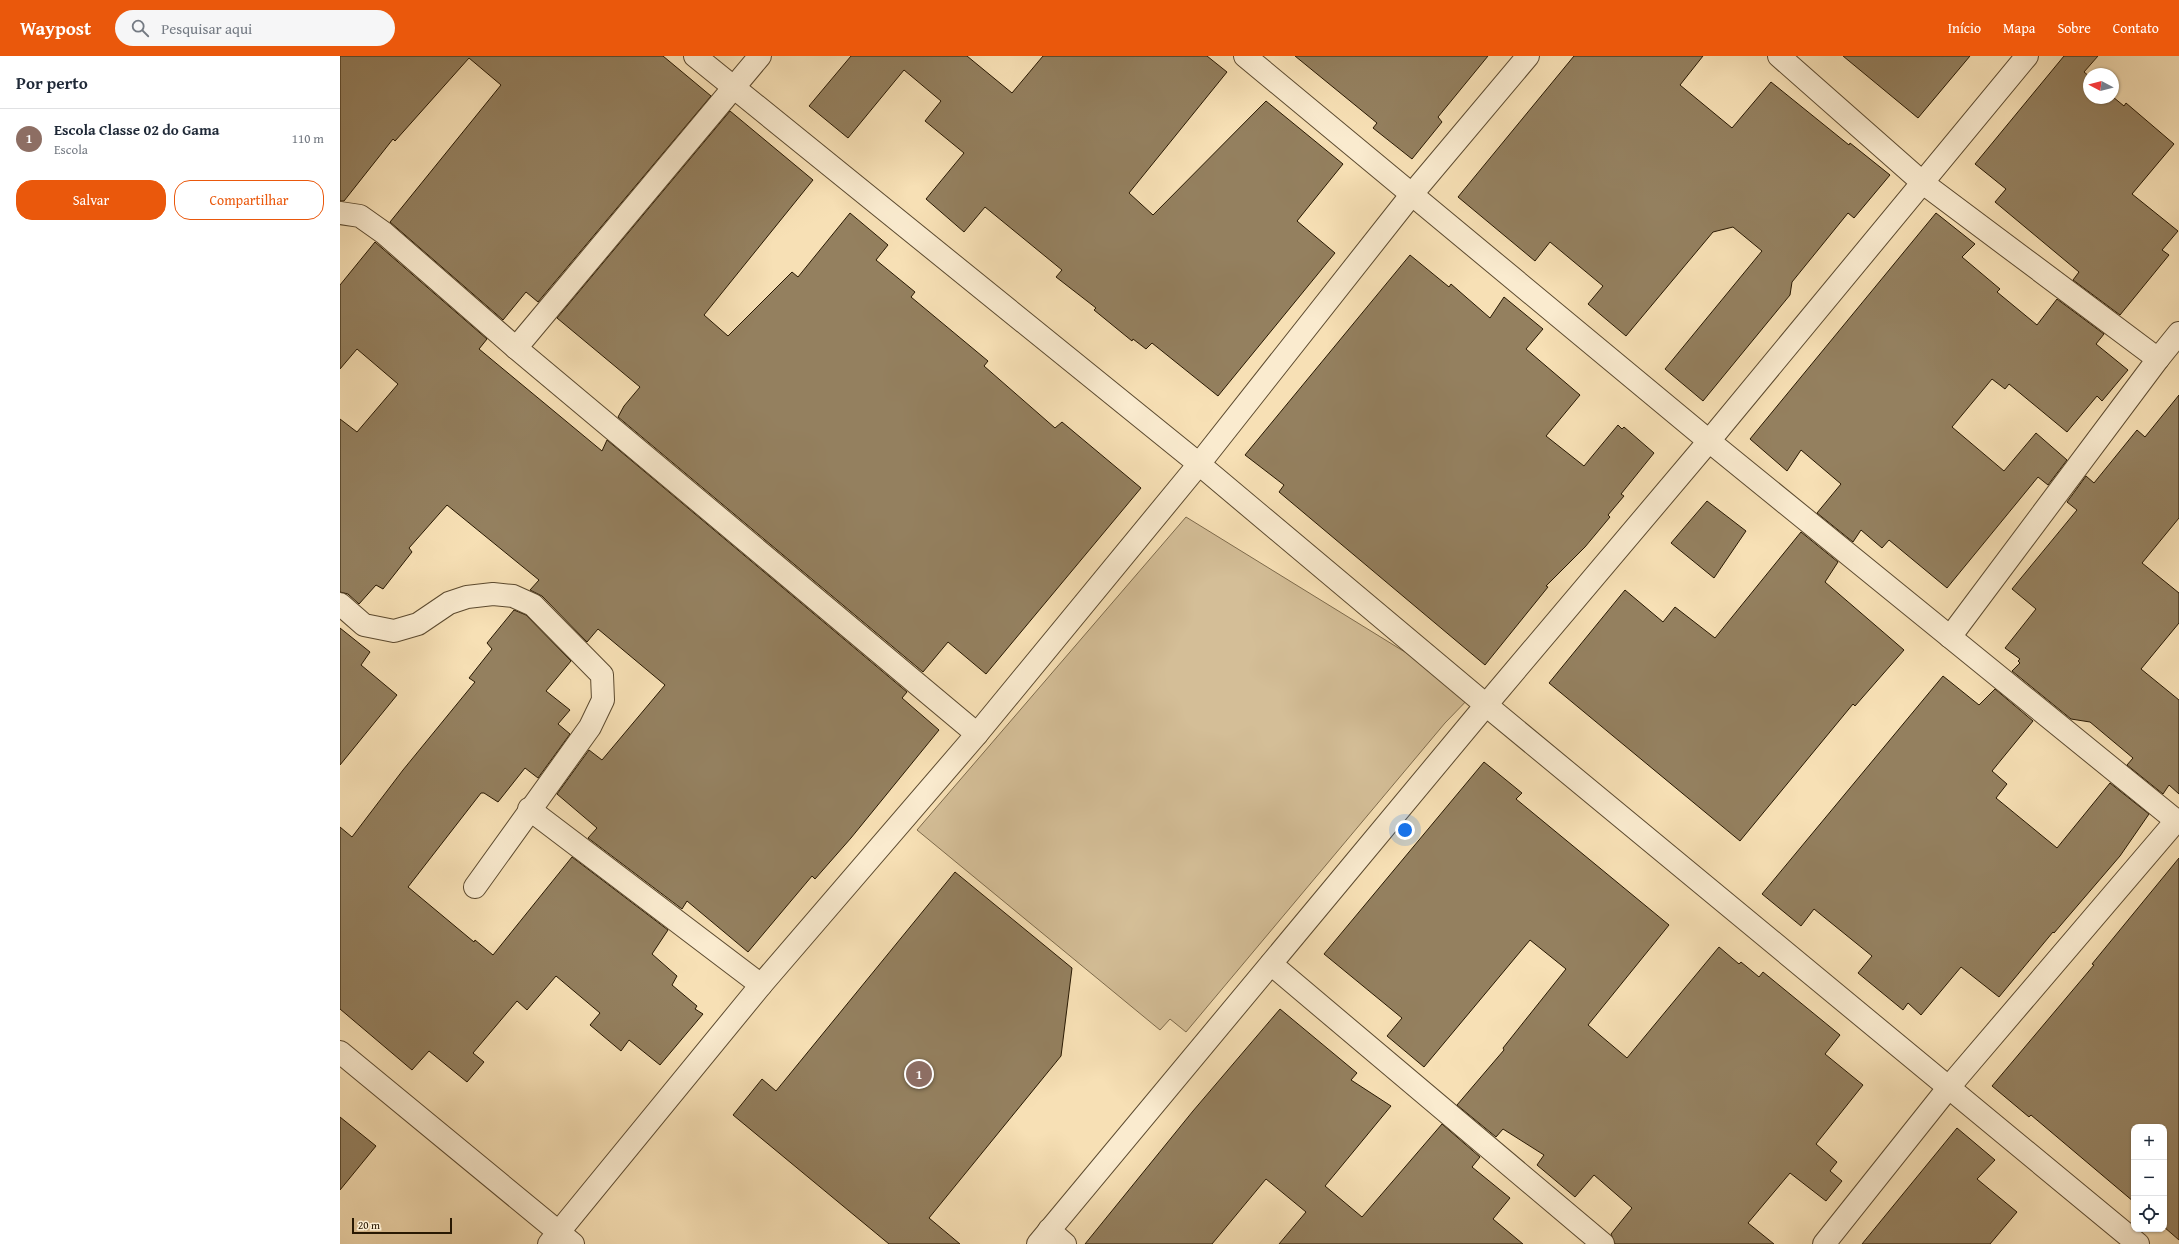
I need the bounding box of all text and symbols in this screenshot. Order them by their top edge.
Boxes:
search box [115,10,395,46]
text: Waypost [20,14,91,42]
icon: search [129,17,151,39]
text: Pesquisar aqui [161,18,252,39]
text: Início [1948,18,1981,38]
text: Mapa [2003,18,2035,38]
text: Sobre [2057,18,2091,38]
text: Contato [2113,18,2159,38]
north arrow [2083,68,2119,104]
text: Por perto [16,70,88,95]
text: Escola Classe 02 do Gama [54,119,220,140]
text: 1 [26,129,32,148]
text: 110 m [292,129,324,148]
text: Escola [54,140,88,159]
button: Salvar [16,180,166,220]
button: Compartilhar [174,180,324,220]
your location [1395,820,1415,840]
pin: 1 [906,1059,932,1089]
map controls [2131,1124,2167,1232]
button: + [2131,1124,2167,1160]
button: − [2131,1160,2167,1196]
button: locate [2131,1196,2167,1232]
scale bar [352,1216,452,1235]
text: 20 m [358,1217,380,1233]

